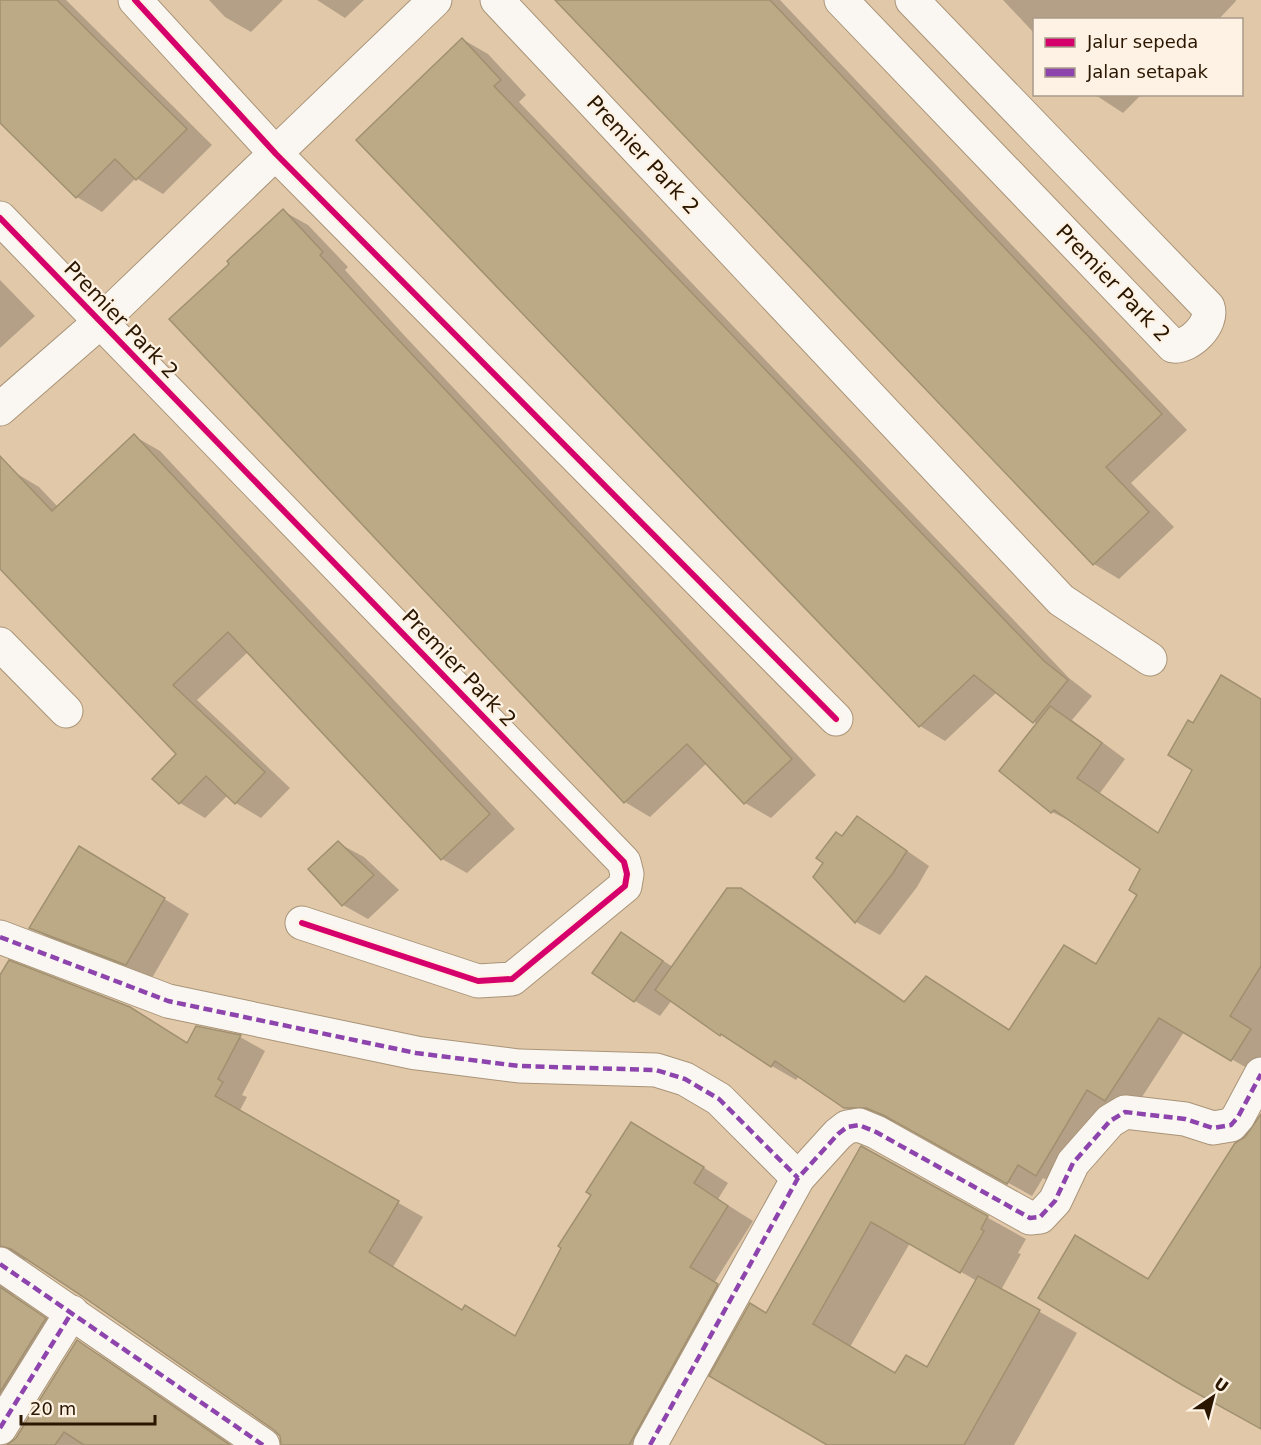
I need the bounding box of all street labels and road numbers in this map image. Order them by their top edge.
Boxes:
street label: Premier Park 2 [582,91,704,219]
street label: Premier Park 2 [1051,220,1175,346]
street label: Premier Park 2 [59,257,183,383]
street label: Premier Park 2 [397,605,521,731]

